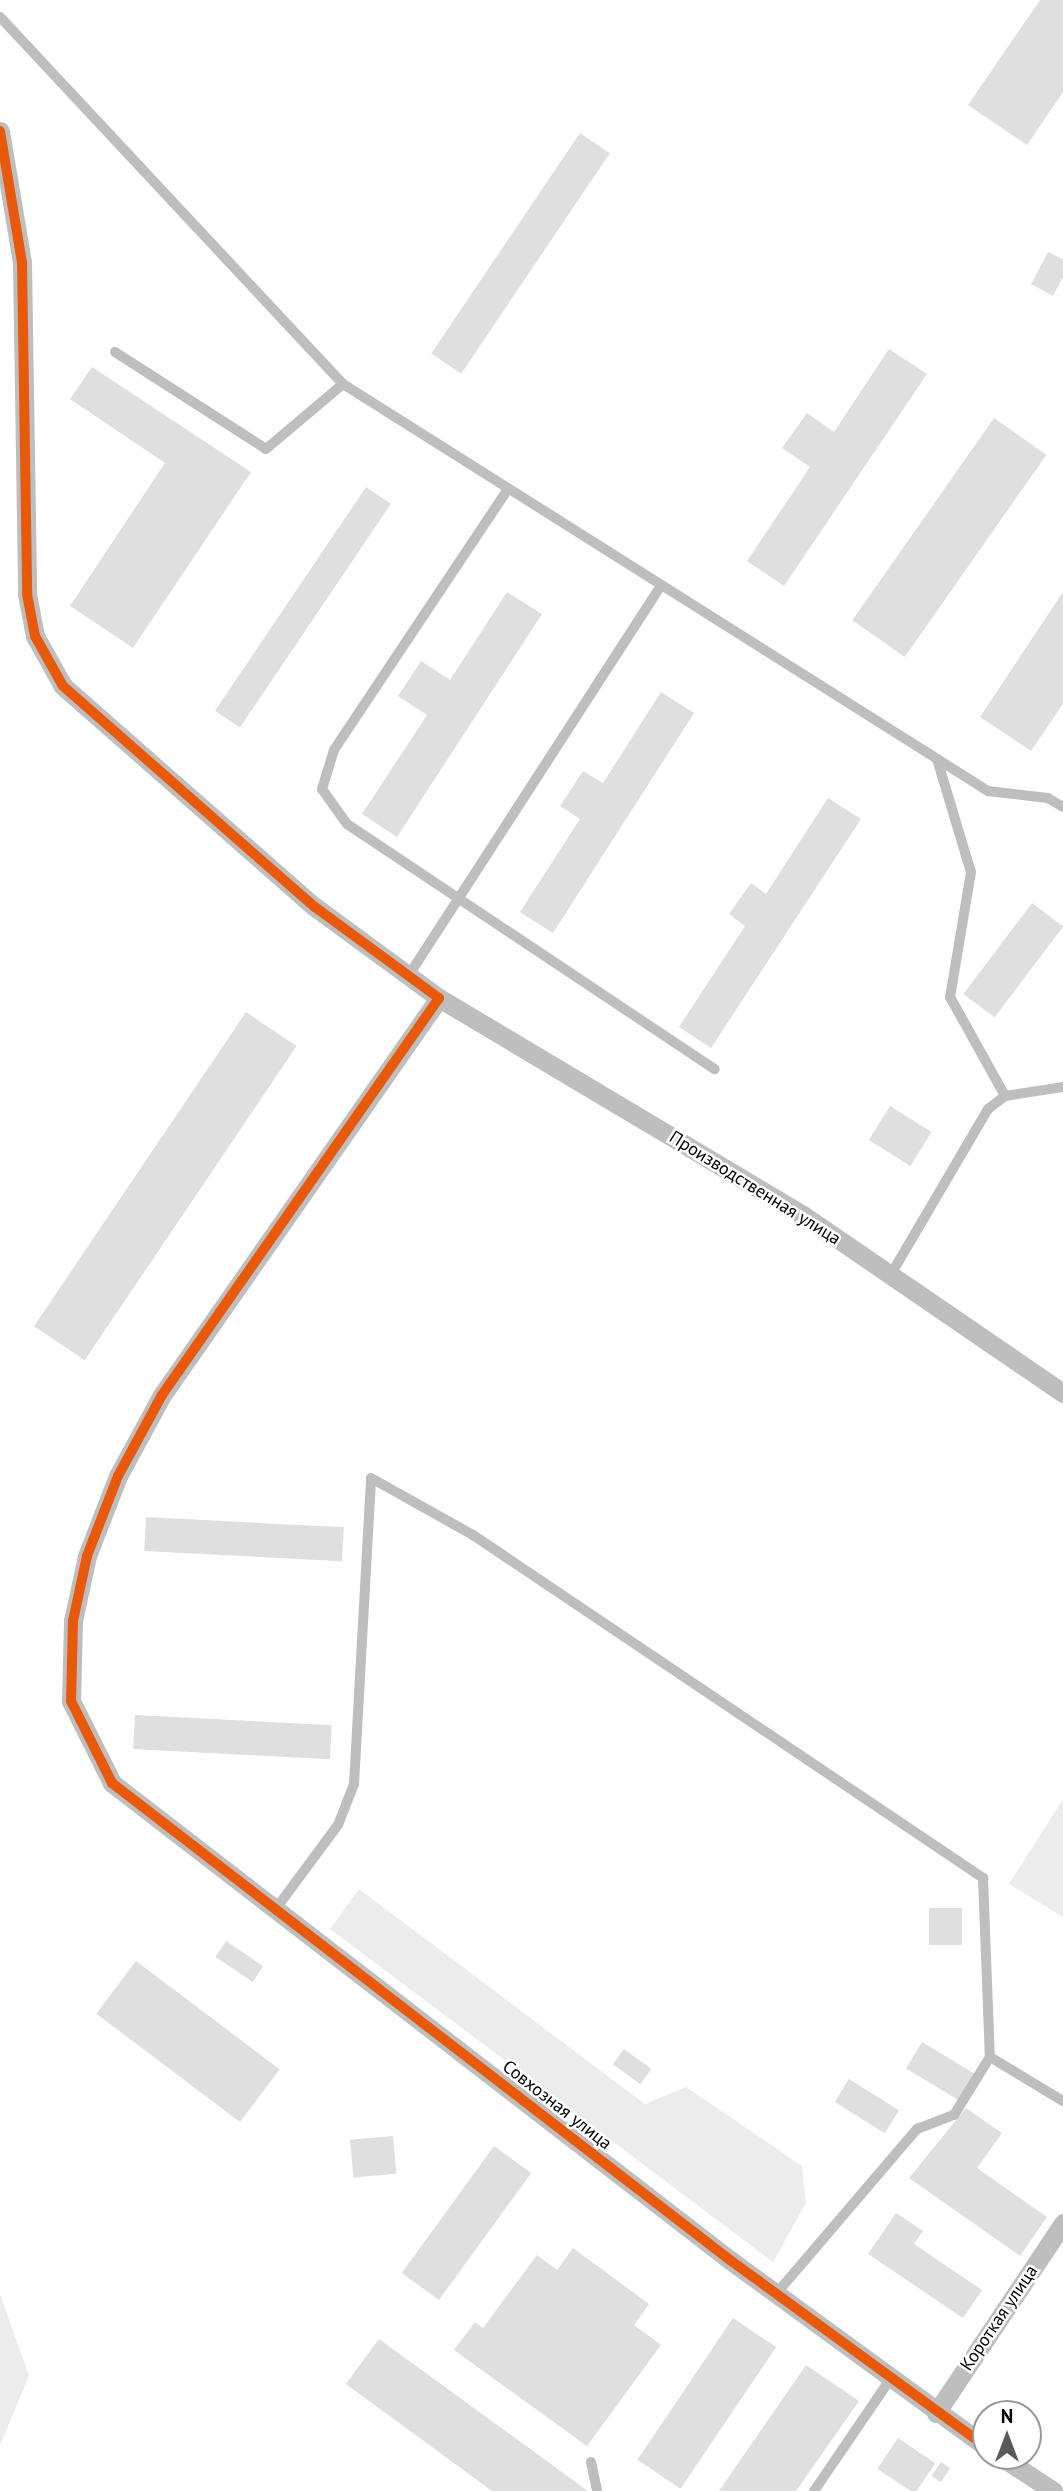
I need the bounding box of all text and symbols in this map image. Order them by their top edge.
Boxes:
street label: Производственная улица [665,1126,845,1250]
street label: Совхозная улица [498,2056,616,2154]
street label: Короткая улица [956,2261,1042,2375]
north arrow [972,2400,1042,2470]
text: N [1001,2404,1013,2428]

